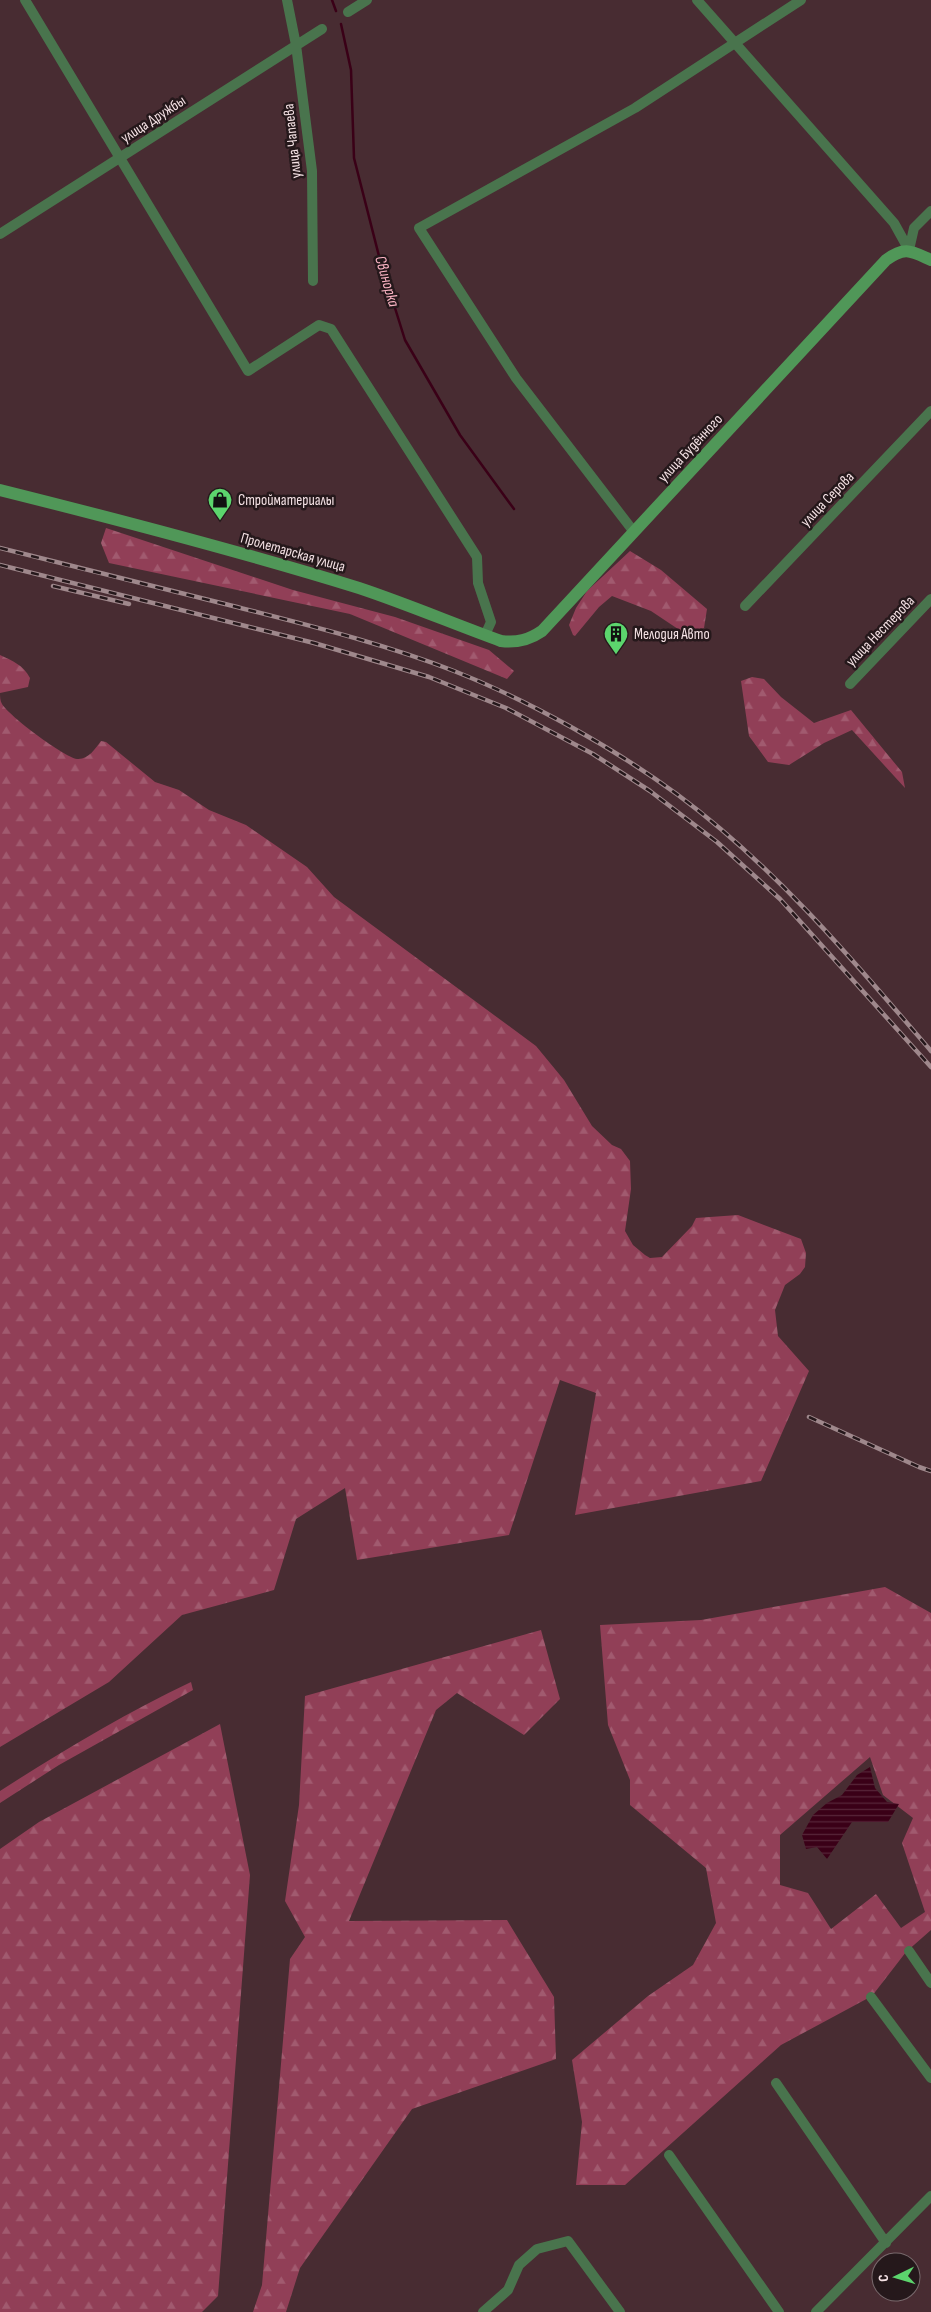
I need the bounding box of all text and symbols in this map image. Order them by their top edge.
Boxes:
street label: улица Дружбы [117,91,189,147]
street label: улица Чапаева [279,102,306,179]
water label: Свинорка [370,254,403,310]
street label: улица Будённого [654,410,727,486]
street label: улица Серова [796,468,858,531]
shop icon: Стройматериалы [207,487,233,521]
place label: Стройматериалы [238,491,334,510]
street label: Пролетарская улица [238,528,348,577]
street label: улица Нестерова [842,592,919,671]
building icon: Мелодия Авто [603,621,629,655]
place label: Мелодия Авто [634,625,710,644]
north arrow [871,2252,921,2302]
text: С [875,2274,892,2282]

